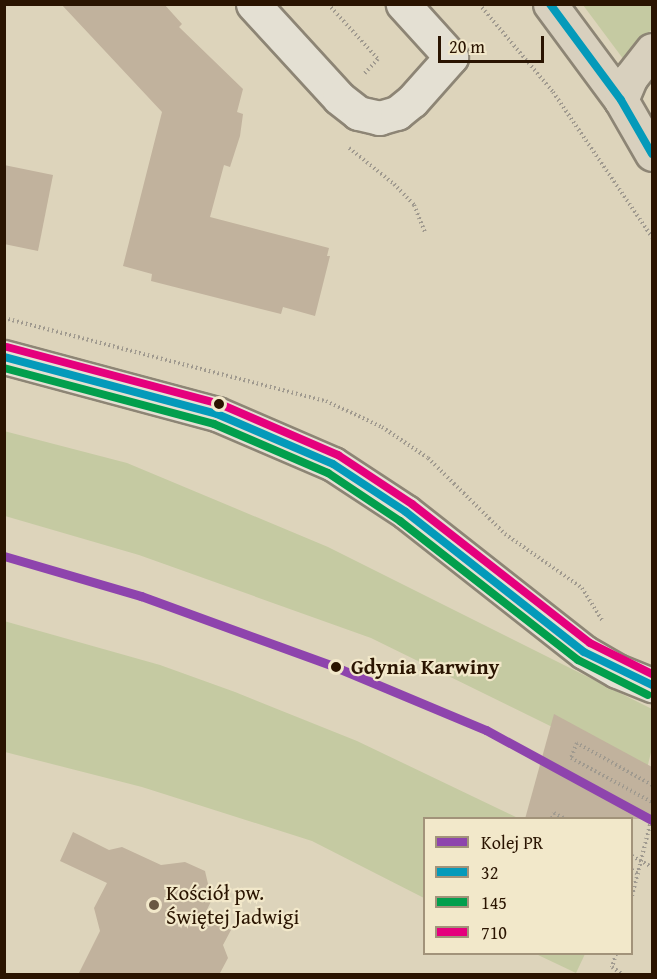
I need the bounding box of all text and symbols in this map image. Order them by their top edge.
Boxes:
scale bar [441,24,548,62]
text: 20 m [449,33,485,60]
unlabelled marker [213,398,225,410]
place label: Gdynia Karwiny [351,654,499,680]
marker: Gdynia Karwiny [326,657,346,677]
legend [423,817,633,955]
text: Kolej PR [481,829,543,856]
text: 32 [481,859,498,886]
place label: Kościół pw. Świętej Jadwigi [166,880,299,930]
text: 145 [481,889,507,916]
marker: Kościół pw. Świętej Jadwigi [147,898,161,912]
text: 710 [481,919,507,946]

